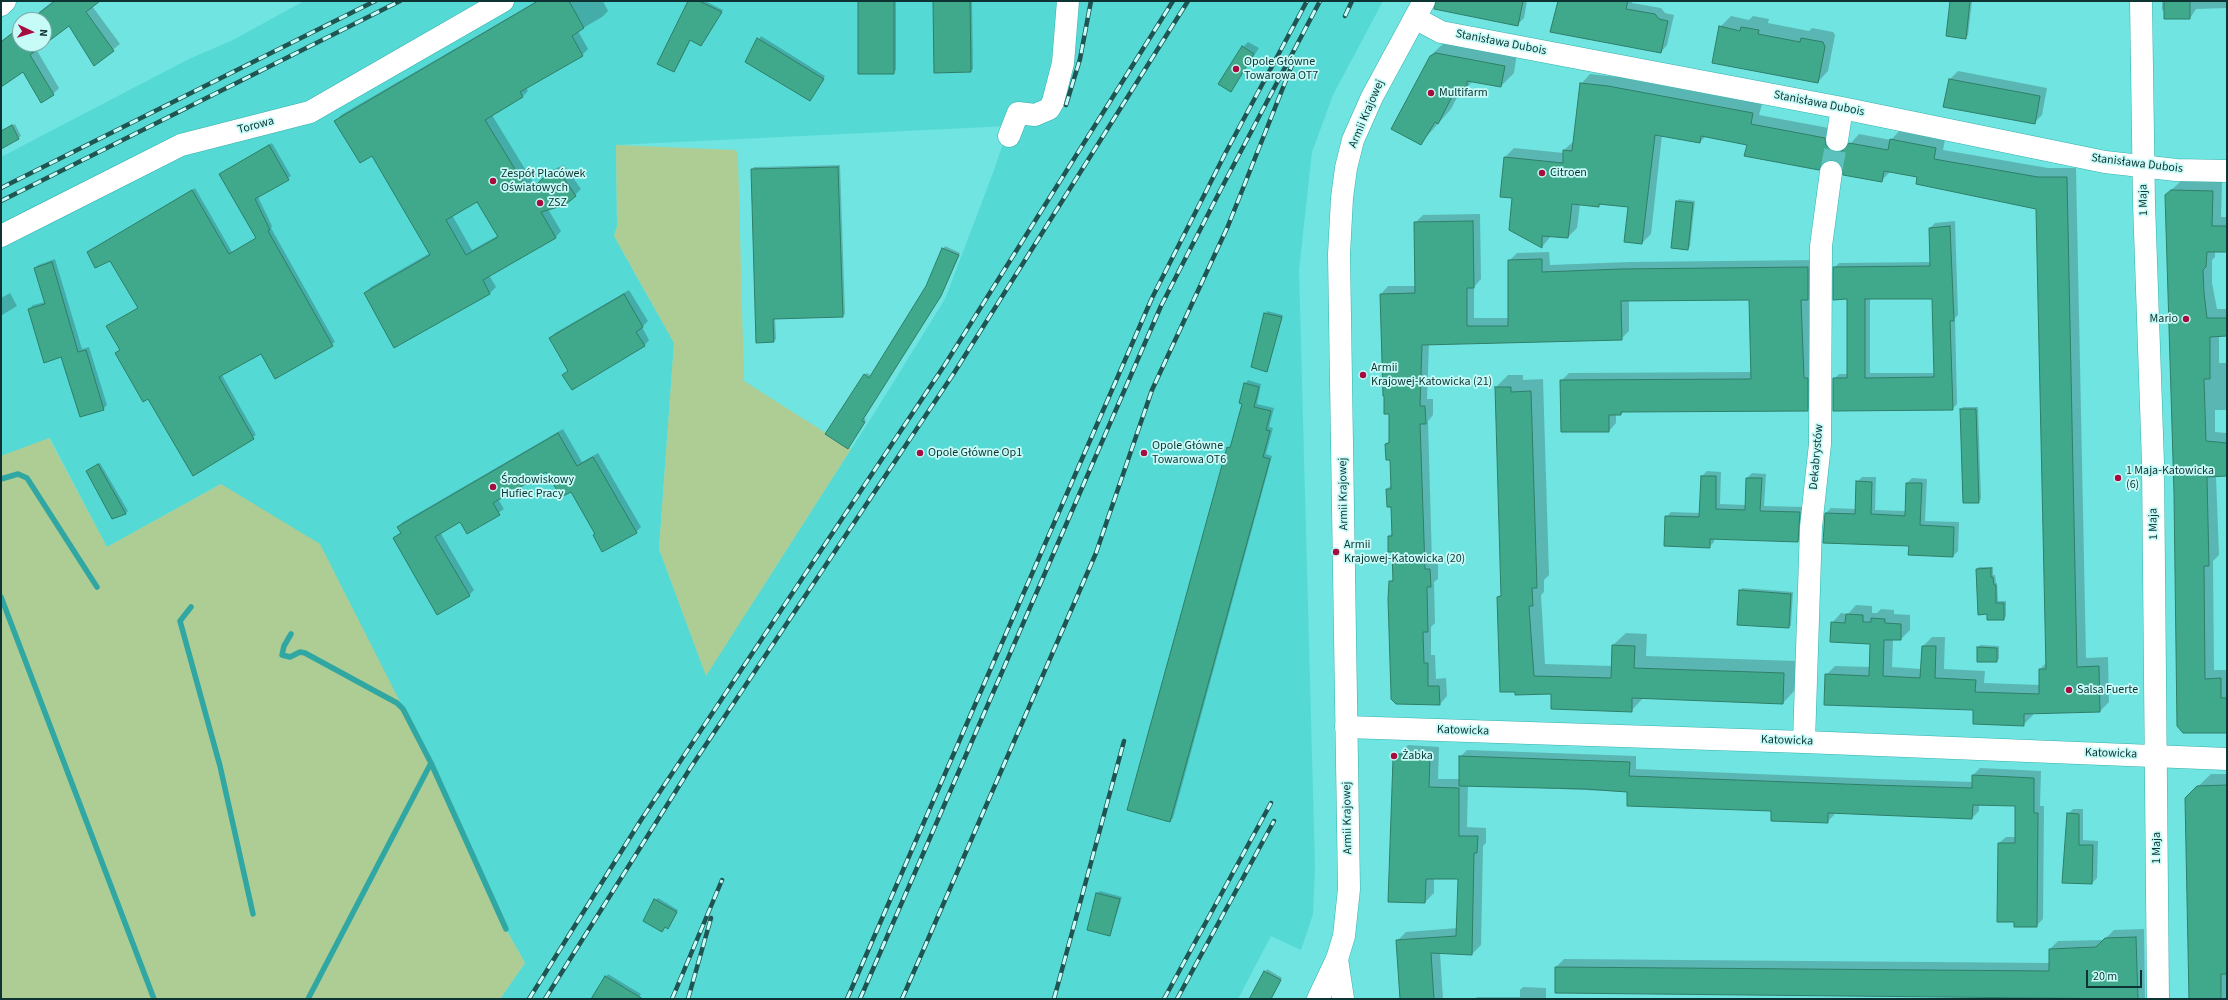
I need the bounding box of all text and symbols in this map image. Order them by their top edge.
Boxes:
north arrow [12,12,52,52]
street label: Stanisława Dubois [1454,27,1548,59]
text: N [36,29,51,37]
place label: Opole Główne Towarowa OT7 [1244,55,1318,83]
marker: Opole Główne Towarowa OT7 [1231,64,1241,74]
street label: Armii Krajowej [1346,78,1388,150]
place label: Multifarm [1439,86,1488,100]
marker: Multifarm [1426,88,1436,98]
street label: Stanisława Dubois [1772,88,1866,120]
street label: Torowa [236,114,276,138]
street label: Stanisława Dubois [2090,151,2184,177]
place label: Citroen [1550,166,1587,180]
place label: Zespół Placówek Oświatowych [501,167,585,195]
marker: Citroen [1537,168,1547,178]
marker: Zespół Placówek Oświatowych [488,176,498,186]
street label: 1 Maja [2137,184,2151,216]
place label: ZSZ [548,196,567,210]
marker: ZSZ [535,198,545,208]
place label: Mario [2150,312,2178,326]
marker: Mario [2181,314,2191,324]
place label: Armii Krajowej-Katowicka (21) [1371,361,1492,389]
marker: Armii Krajowej-Katowicka (21) [1358,370,1368,380]
street label: Dekabrystów [1807,424,1827,490]
place label: Opole Główne Towarowa OT6 [1152,439,1226,467]
place label: Opole Główne Op1 [928,446,1022,460]
marker: Opole Główne Op1 [915,448,925,458]
marker: Opole Główne Towarowa OT6 [1139,448,1149,458]
street label: Armii Krajowej [1336,458,1352,530]
place label: 1 Maja-Katowicka (6) [2126,464,2214,492]
place label: Środowiskowy Hufiec Pracy [501,473,574,501]
marker: 1 Maja-Katowicka (6) [2113,473,2123,483]
marker: Środowiskowy Hufiec Pracy [488,482,498,492]
street label: 1 Maja [2147,508,2161,540]
place label: Armii Krajowej-Katowicka (20) [1344,538,1465,566]
marker: Armii Krajowej-Katowicka (20) [1331,547,1341,557]
place label: Salsa Fuerte [2077,683,2138,697]
marker: Salsa Fuerte [2064,685,2074,695]
street label: Katowicka [1437,723,1489,739]
street label: Katowicka [1761,733,1813,749]
street label: Katowicka [2085,746,2137,762]
place label: Żabka [1402,749,1433,763]
marker: Żabka [1389,751,1399,761]
street label: Armii Krajowej [1340,782,1356,854]
street label: 1 Maja [2150,832,2164,864]
scale bar [2088,962,2144,988]
text: 20 m [2093,968,2117,985]

